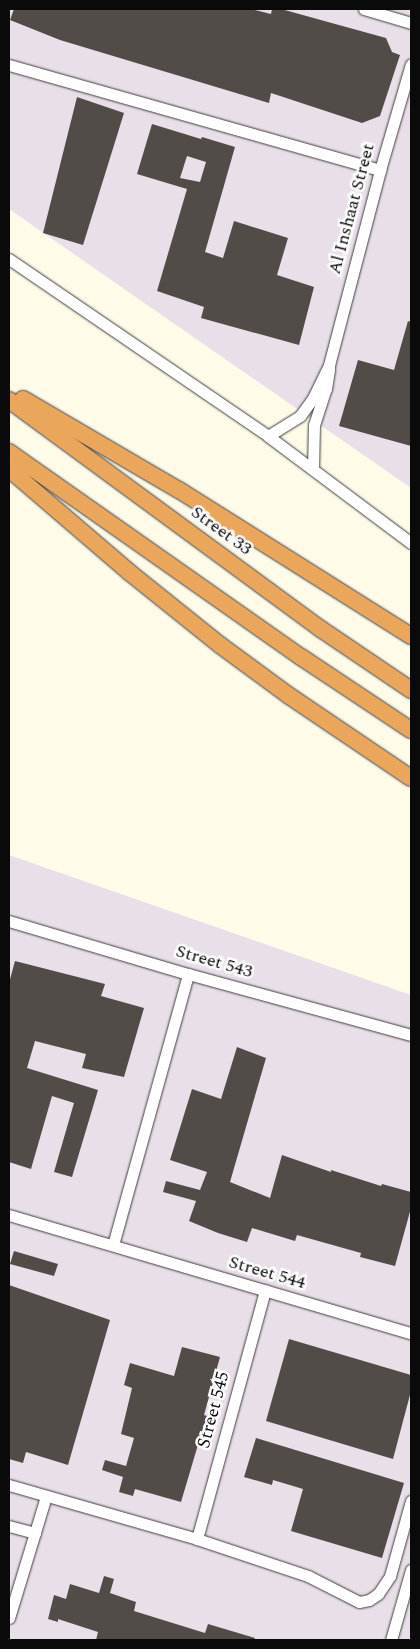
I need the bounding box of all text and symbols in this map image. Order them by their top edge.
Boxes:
street label: Al Inshaat Street [324,141,380,277]
street label: Street 33 [186,502,256,560]
street label: Street 543 [173,941,255,983]
street label: Street 544 [226,1252,308,1294]
street label: Street 545 [193,1369,235,1451]

